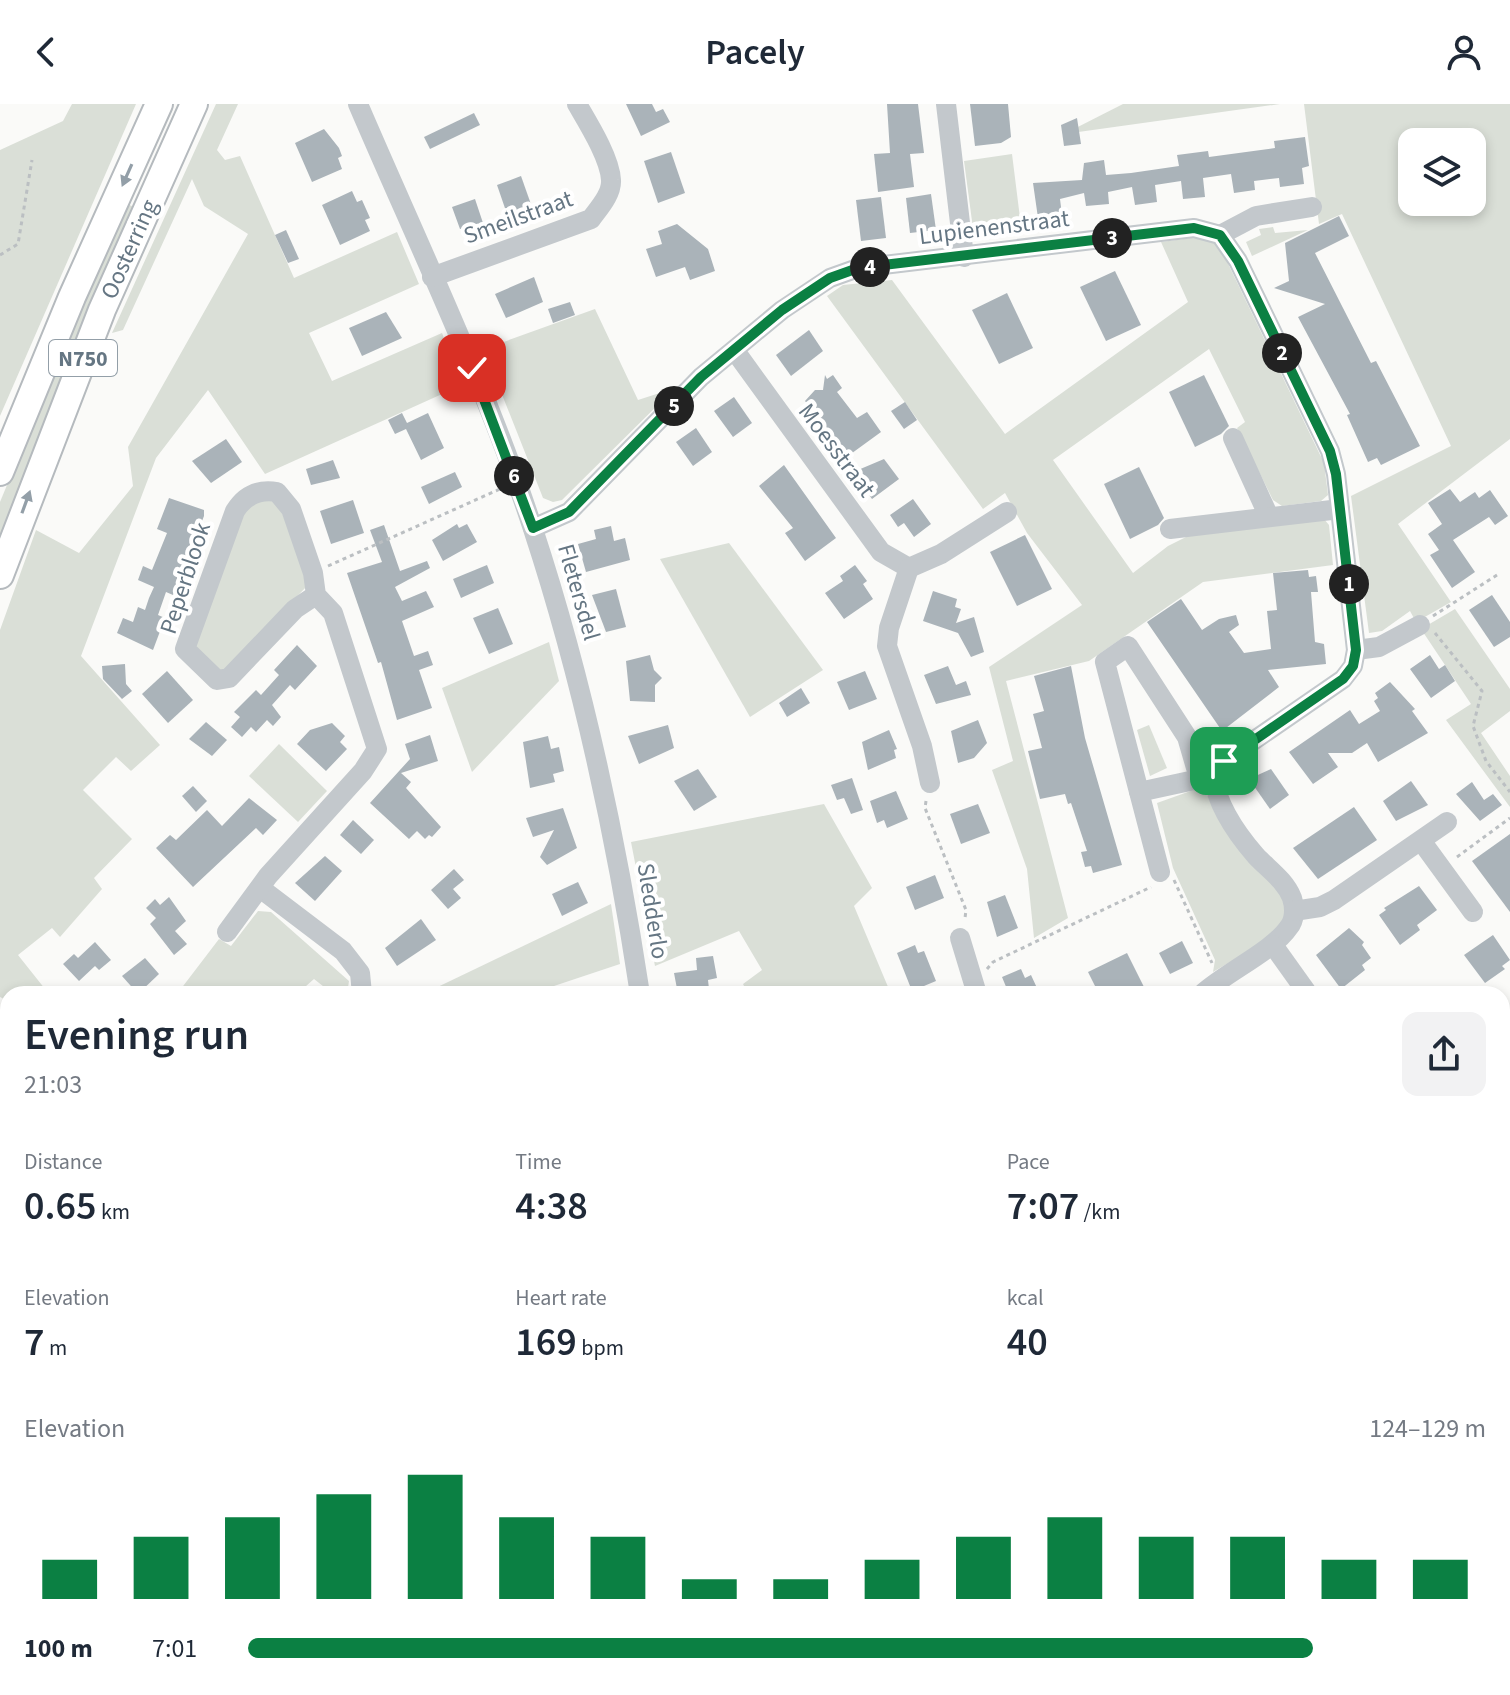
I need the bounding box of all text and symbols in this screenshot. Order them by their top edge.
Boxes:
text: Pacely [705,27,805,78]
icon: back [24,30,68,74]
icon: person [1442,30,1486,74]
map controls [1398,128,1486,216]
button: layers [1398,128,1486,216]
one-way arrow [120,163,133,187]
street label: Smeilstraat [459,182,578,253]
street label: Oosterring [92,194,167,305]
street label: Lupienenstraat [917,201,1071,254]
pin: 3 [1092,218,1132,258]
text: 3 [1106,222,1118,254]
pin: 4 [850,247,890,287]
text: 4 [864,251,876,283]
pin: 2 [1262,333,1302,373]
pin [438,334,506,402]
text: 2 [1276,337,1288,369]
road number: N750 [49,340,117,376]
icon: check [450,346,494,390]
pin: 5 [654,386,694,426]
text: 5 [668,390,680,422]
street label: Moesstraat [790,396,884,505]
pin: 6 [494,456,534,496]
text: 6 [508,460,520,492]
one-way arrow [21,490,33,514]
street label: Peperblook [151,518,220,639]
street label: Fletersdel [548,540,609,645]
pin: 1 [1329,564,1369,604]
text: 1 [1343,568,1355,600]
pin [1190,727,1258,795]
icon: arrive [1202,739,1246,783]
street label: Sledderlo [628,861,677,962]
text: Evening run [24,1004,249,1067]
button: share [1402,1012,1486,1096]
text: 21:03 [24,1066,82,1103]
text: Distance [24,1146,102,1178]
text: Time [515,1146,562,1178]
text: Pace [1007,1146,1050,1178]
text: 0.65 [24,1178,97,1235]
text: 4:38 [515,1178,588,1235]
text: 7:07 [1007,1178,1079,1235]
text: km [97,1196,130,1228]
text: /km [1079,1196,1120,1228]
text: Elevation [24,1282,110,1314]
text: Heart rate [515,1282,607,1314]
text: kcal [1007,1282,1044,1314]
text: 7 [24,1314,45,1371]
text: 169 [515,1314,577,1371]
text: 40 [1007,1314,1048,1371]
text: m [45,1332,67,1364]
text: bpm [577,1332,624,1364]
text: Elevation [24,1410,125,1447]
text: 124–129 m [1369,1410,1486,1447]
text: 100 m [24,1630,93,1667]
text: 7:01 [152,1630,197,1667]

